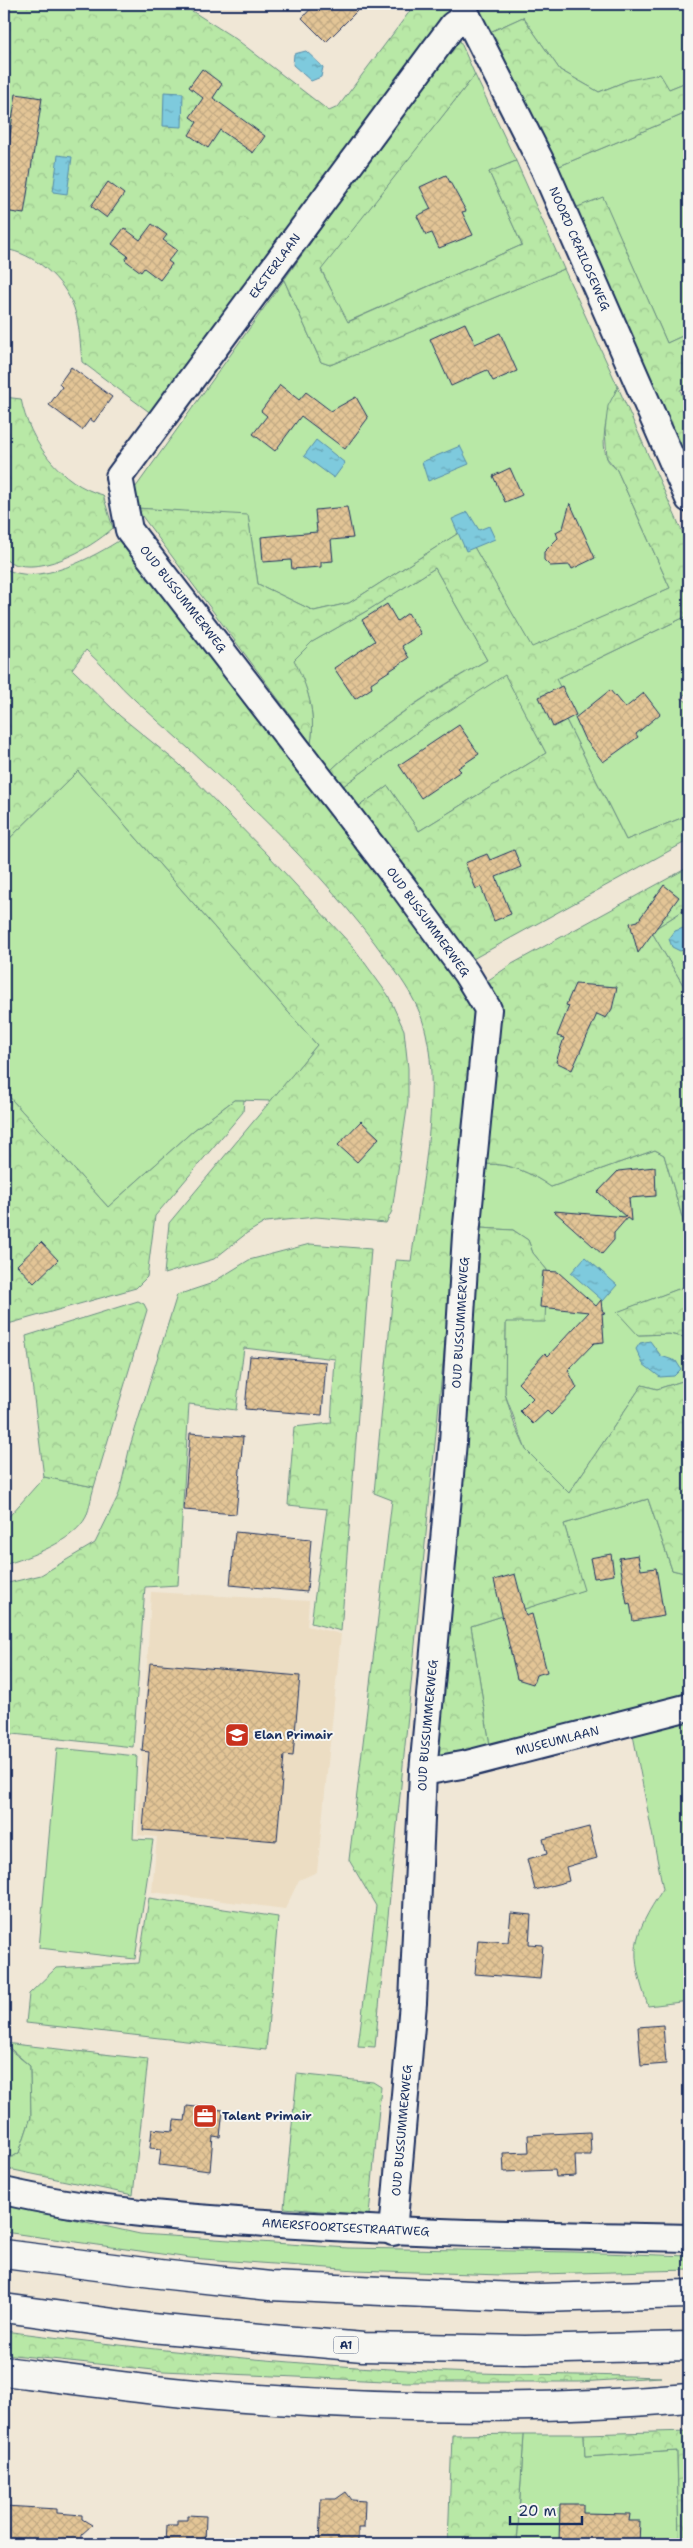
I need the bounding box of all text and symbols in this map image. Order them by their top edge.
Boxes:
street label: NOORD CRAILOSEWEG [545,184,614,313]
street label: EKSTERLAAN [246,230,304,302]
street label: OUD BUSSUMMERWEG [136,542,230,656]
street label: OUD BUSSUMMERWEG [383,864,473,980]
street label: OUD BUSSUMMERWEG [448,1256,473,1389]
street label: OUD BUSSUMMERWEG [414,1659,441,1791]
school or university icon: Elan Primair [224,1722,250,1748]
street label: MUSEUMLAAN [514,1722,601,1759]
place label: Elan Primair [254,1727,333,1743]
street label: OUD BUSSUMMERWEG [388,2064,416,2197]
office icon: Talent Primair [192,2103,218,2129]
place label: Talent Primair [222,2108,312,2124]
street label: AMERSFOORTSESTRAATWEG [261,2215,430,2240]
road number: A1 [334,2336,358,2354]
scale bar [510,2493,583,2525]
text: 20 m [518,2501,557,2521]

